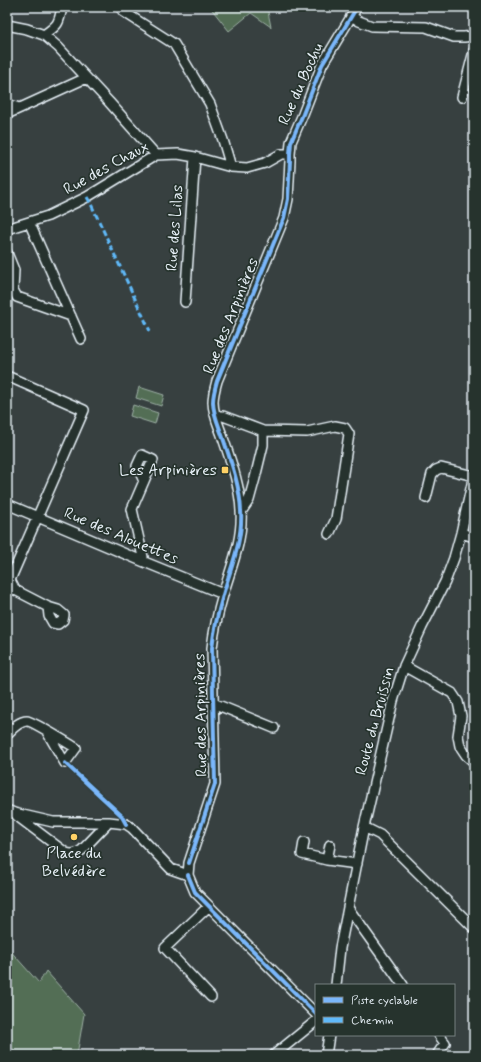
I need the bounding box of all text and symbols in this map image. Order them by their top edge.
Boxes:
street label: Rue du Bochu [274,40,328,128]
street label: Rue des Chaux [60,136,152,200]
street label: Rue des Lilas [162,184,188,272]
street label: Rue des Arpinières [198,255,264,377]
place label: Les Arpinières [119,460,217,481]
marker: Les Arpinières [220,465,230,475]
street label: Rue des Alouettes [61,503,181,569]
street label: Rue des Arpinières [189,653,213,777]
street label: Route du Bruissin [350,664,400,778]
marker: Place du Belvédère [69,832,79,842]
place label: Place du Belvédère [42,843,106,882]
legend [315,984,455,1036]
text: Piste cyclable [351,993,418,1009]
text: Chemin [351,1013,394,1029]

